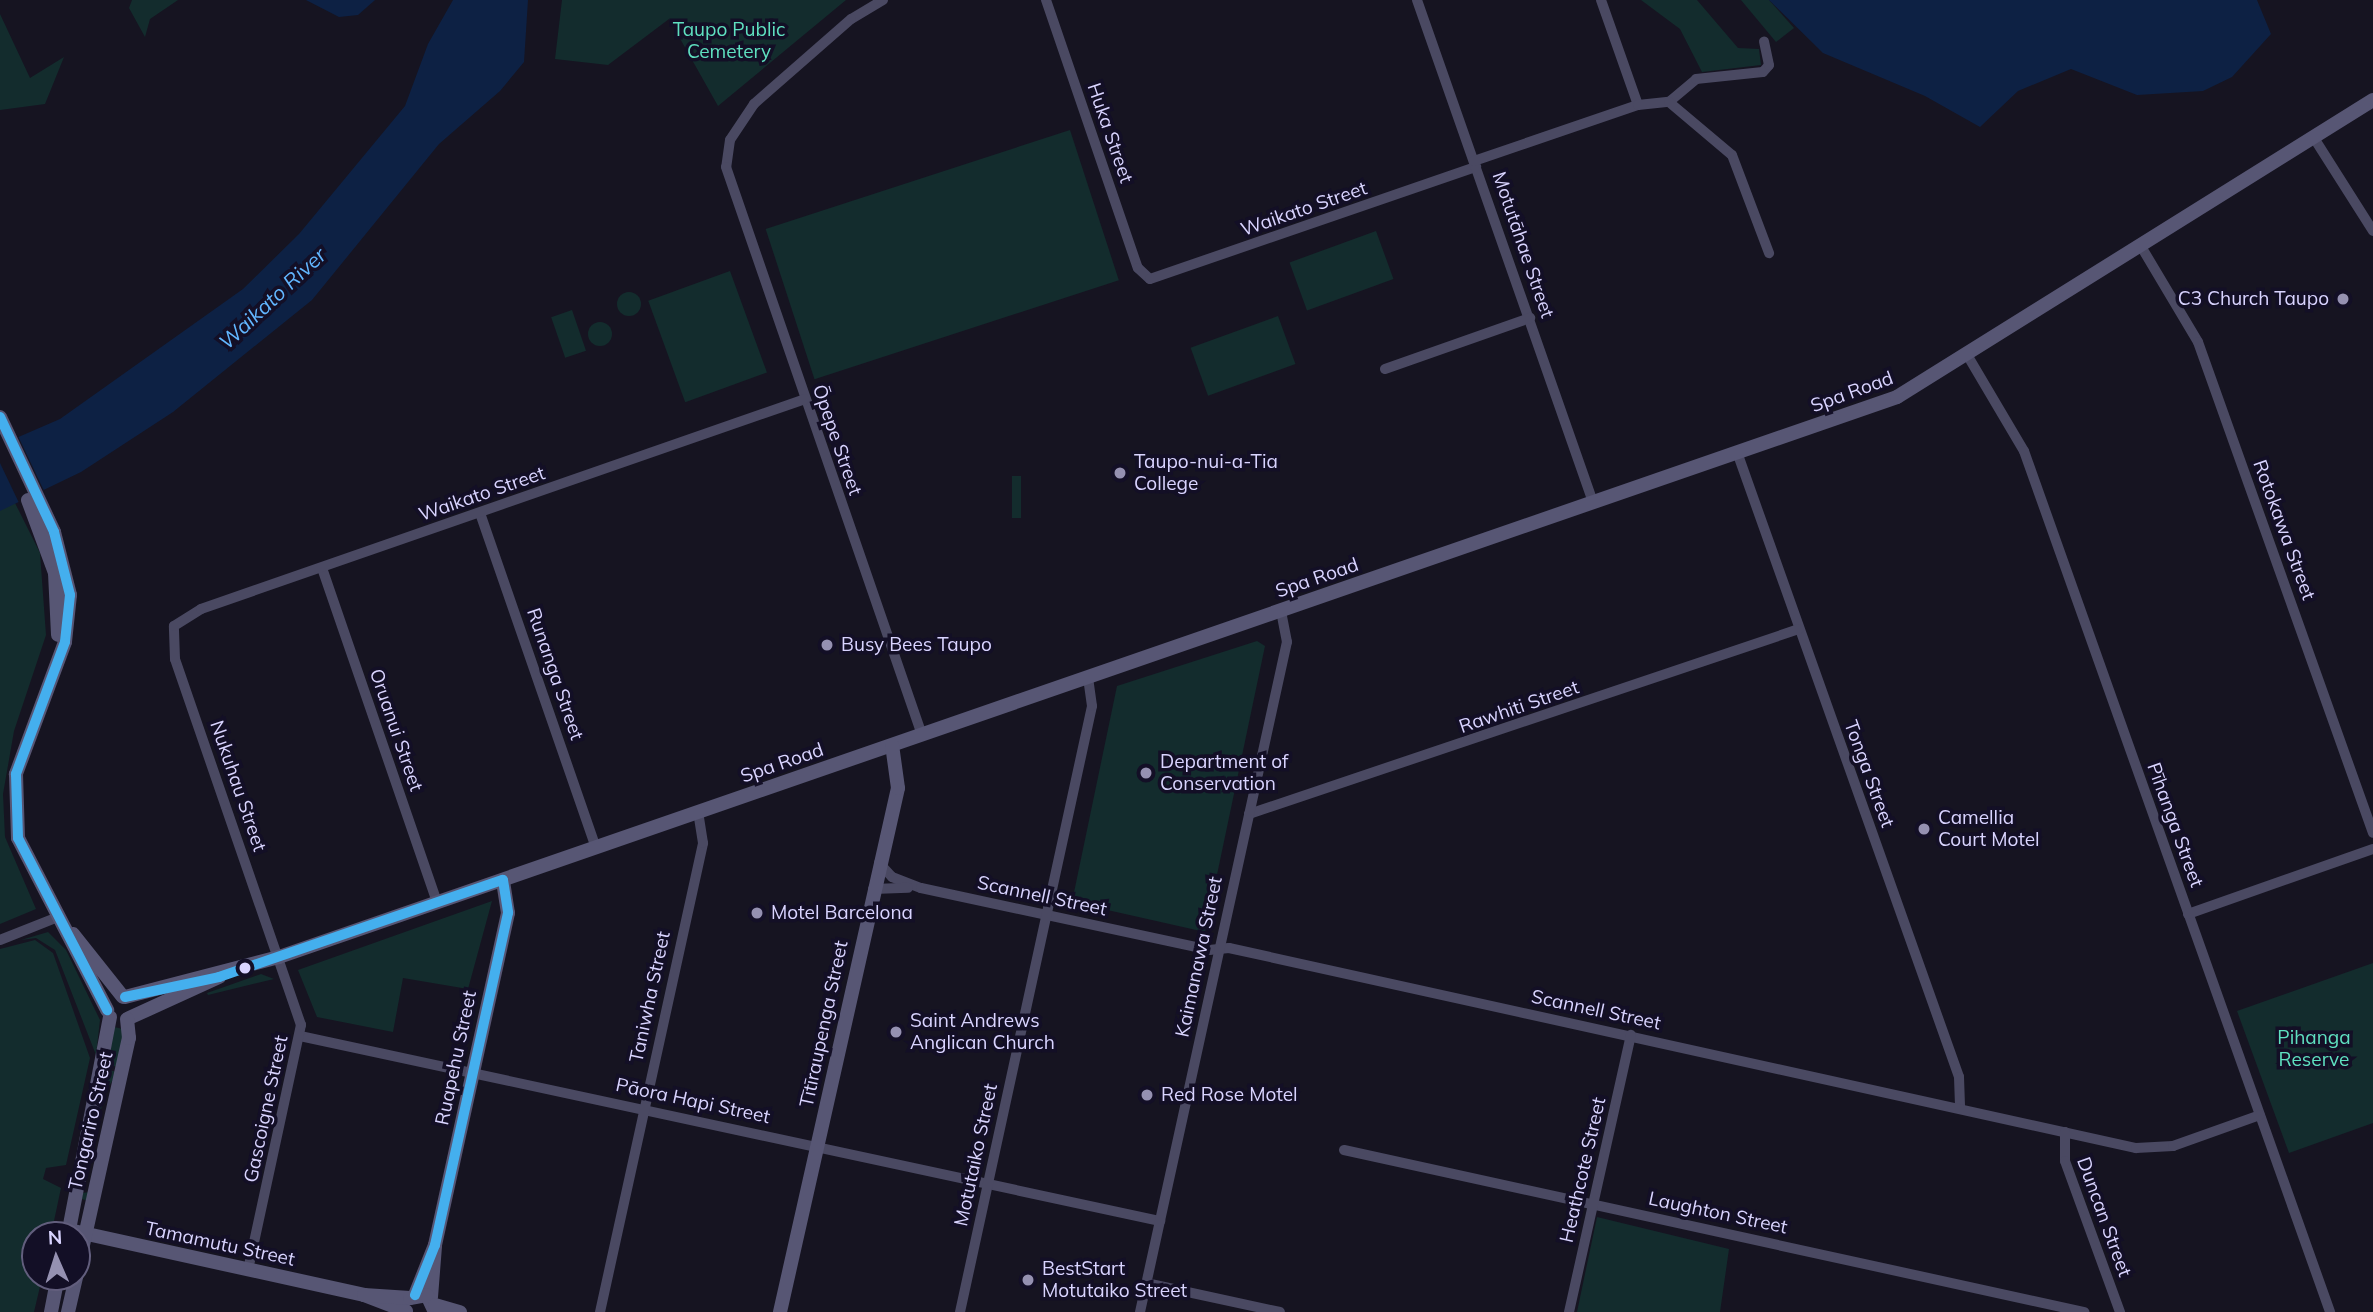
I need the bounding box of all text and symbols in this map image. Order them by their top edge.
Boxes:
park label: Taupo Public Cemetery [673,19,785,63]
street label: Huka Street [1082,80,1138,186]
street label: Motutāhae Street [1487,169,1559,321]
street label: Waikato Street [1238,177,1370,241]
water label: Waikato River [213,242,331,354]
place label: C3 Church Taupo [2178,288,2329,310]
marker: C3 Church Taupo [2335,291,2351,307]
street label: Spa Road [1808,367,1896,417]
street label: Ōpepe Street [807,382,867,498]
place label: Taupo-nui-a-Tia College [1134,451,1278,495]
street label: Rotokawa Street [2248,457,2320,603]
street label: Waikato Street [416,462,548,526]
marker: Taupo-nui-a-Tia College [1112,465,1128,481]
street label: Spa Road [1273,553,1361,603]
street label: Runanga Street [522,605,588,743]
place label: Busy Bees Taupo [841,634,992,656]
marker: Busy Bees Taupo [819,637,835,653]
street label: Oruanui Street [364,666,428,794]
street label: Rawhiti Street [1456,676,1582,738]
street label: Tonga Street [1839,717,1899,831]
street label: Nukuhau Street [205,718,271,854]
street label: Spa Road [738,738,826,788]
place label: Department of Conservation [1160,751,1288,795]
street label: Pīhanga Street [2142,760,2208,890]
marker: Department of Conservation [1138,765,1154,781]
place label: Camellia Court Motel [1938,807,2040,851]
marker: Camellia Court Motel [1916,821,1932,837]
street label: Scannell Street [975,871,1109,921]
street label: Kaimanawa Street [1171,875,1227,1039]
place label: Motel Barcelona [771,902,913,924]
marker: Motel Barcelona [749,905,765,921]
street label: Taniwha Street [625,929,675,1065]
street label: Tītīraupenga Street [795,939,853,1109]
unlabelled marker [238,961,252,975]
street label: Scannell Street [1529,985,1663,1035]
street label: Ruapehu Street [431,989,481,1127]
place label: Saint Andrews Anglican Church [910,1010,1055,1054]
marker: Saint Andrews Anglican Church [888,1024,904,1040]
park label: Pihanga Reserve [2277,1027,2351,1071]
street label: Gascoigne Street [239,1033,293,1185]
street label: Tongariro Street [64,1050,118,1192]
street label: Pāora Hapi Street [614,1074,772,1128]
street label: Motutaiko Street [950,1082,1002,1228]
place label: Red Rose Motel [1161,1084,1298,1106]
marker: Red Rose Motel [1139,1087,1155,1103]
street label: Heathcote Street [1555,1095,1611,1245]
street label: Duncan Street [2072,1154,2136,1280]
street label: Laughton Street [1647,1187,1789,1239]
street label: Tamamutu Street [143,1217,297,1271]
north arrow [21,1221,91,1291]
text: N [47,1225,63,1249]
place label: BestStart Motutaiko Street [1042,1258,1187,1302]
marker: BestStart Motutaiko Street [1020,1272,1036,1288]

